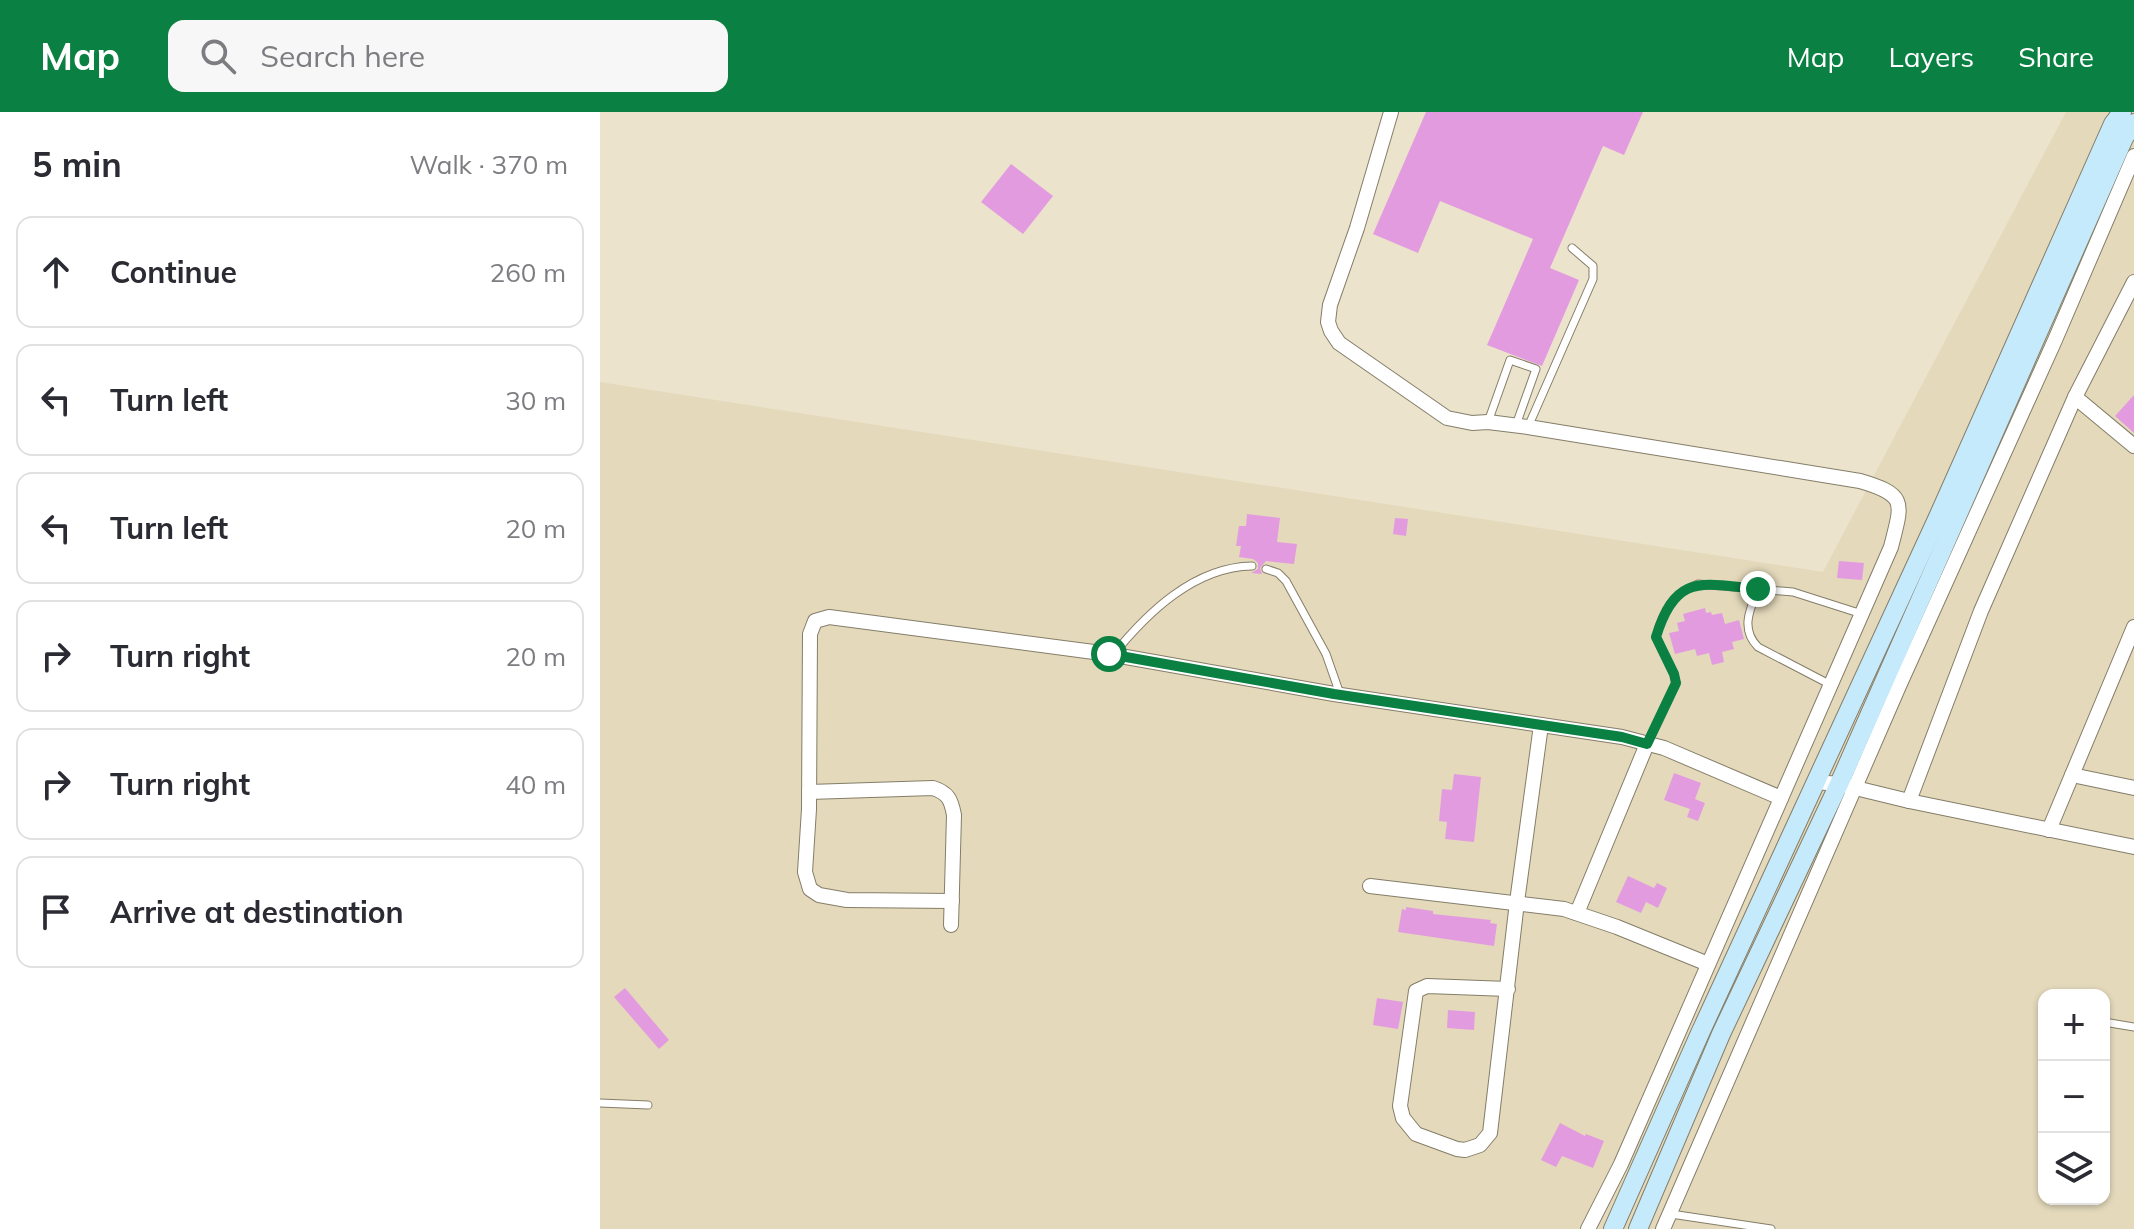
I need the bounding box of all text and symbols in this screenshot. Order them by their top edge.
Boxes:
search box [168,20,728,92]
text: Map [40,32,120,80]
icon: search [196,34,240,78]
text: Search here [260,37,425,75]
text: Map [1787,39,1844,74]
text: Layers [1888,39,1974,74]
text: Share [2018,39,2094,74]
text: 5 min [32,143,122,186]
text: Walk · 370 m [409,148,568,181]
icon: ahead [34,250,78,294]
text: Continue [110,253,237,291]
text: 260 m [490,256,566,289]
icon: left [34,378,78,422]
text: Turn left [110,381,228,419]
text: 30 m [505,384,566,417]
icon: left [34,506,78,550]
text: Turn left [110,509,228,547]
text: 20 m [505,512,566,545]
route end [1740,571,1776,607]
icon: right [34,634,78,678]
route start [1091,636,1127,672]
text: Turn right [110,637,250,675]
text: 20 m [505,640,566,673]
icon: right [34,762,78,806]
text: Turn right [110,765,250,803]
text: 40 m [505,768,566,801]
icon: arrive [34,890,78,934]
text: Arrive at destination [110,893,404,931]
map controls [2038,989,2110,1205]
button: + [2038,989,2110,1061]
button: − [2038,1061,2110,1133]
button: layers [2038,1133,2110,1205]

